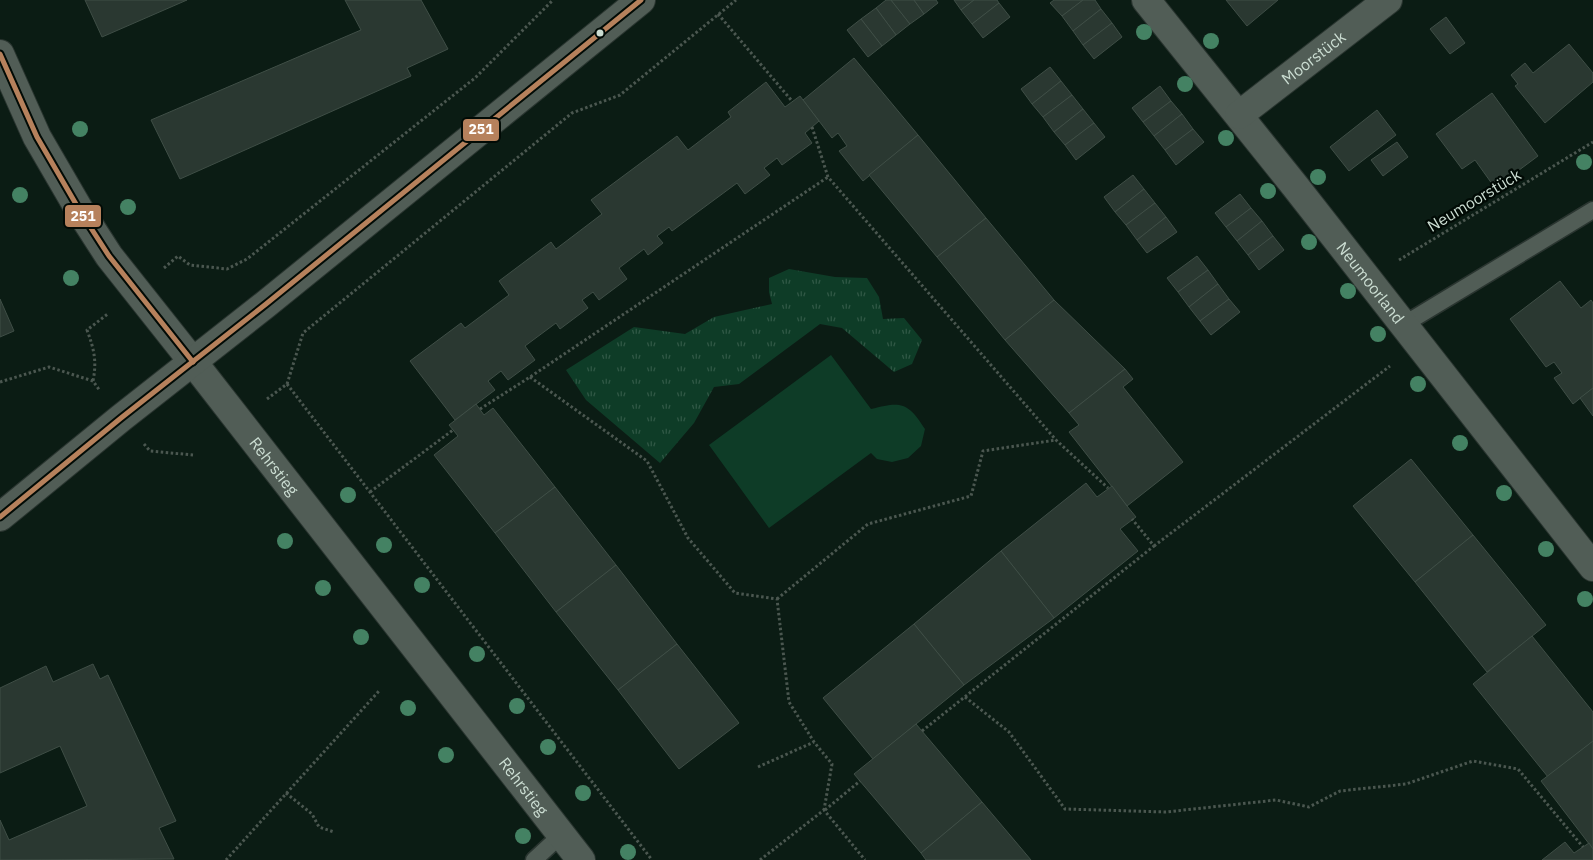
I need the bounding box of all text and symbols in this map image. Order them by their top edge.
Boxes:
street label: Moorstück [1277,26,1350,89]
unlabelled marker [595,28,605,38]
line badge: 251 [462,118,500,142]
text: 251 [468,120,494,138]
street label: Neumoorstück [1424,164,1525,236]
line badge: 251 [64,204,102,228]
text: 251 [70,207,96,225]
street label: Neumoorland [1332,238,1409,327]
street label: Rehrstieg [245,433,303,500]
street label: Rehrstieg [495,753,553,820]

